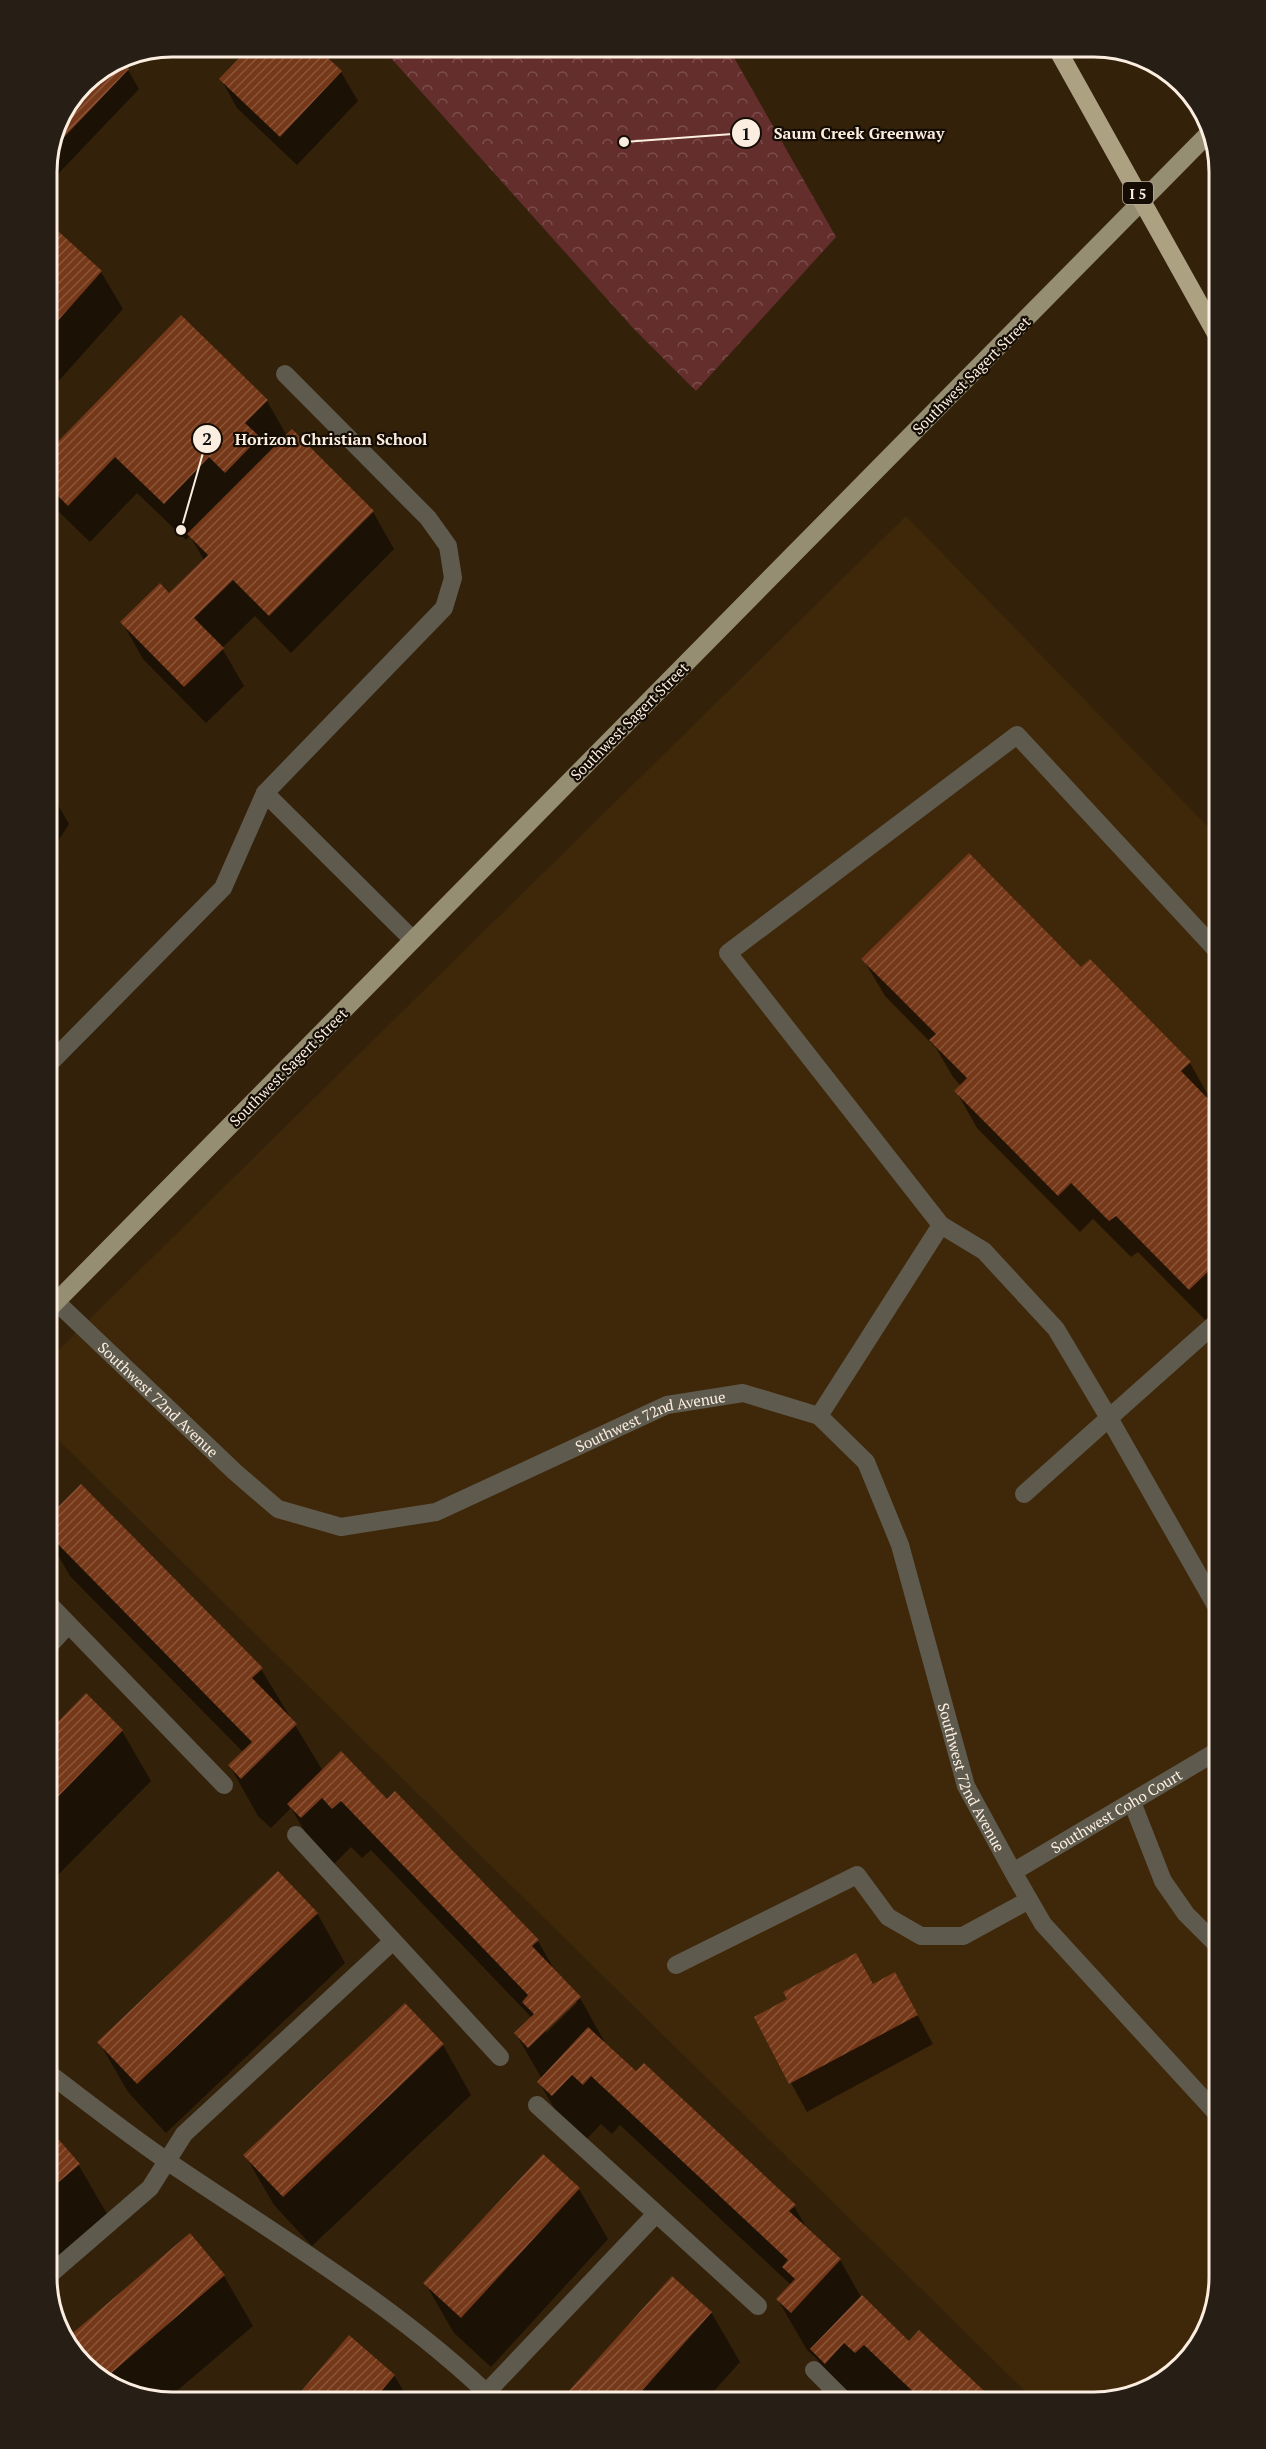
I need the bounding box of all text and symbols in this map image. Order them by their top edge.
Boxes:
callout: Saum Creek Greenway [731,116,956,150]
text: 1 [741,121,751,145]
text: Saum Creek Greenway [774,122,945,144]
road number: I 5 [1123,182,1153,204]
street label: Southwest Sagert Street [908,311,1035,438]
callout: Horizon Christian School [192,422,439,456]
text: 2 [202,426,212,450]
text: Horizon Christian School [235,428,427,450]
street label: Southwest Sagert Street [566,657,693,784]
street label: Southwest Sagert Street [225,1003,352,1130]
street label: Southwest 72nd Avenue [94,1337,223,1461]
street label: Southwest 72nd Avenue [572,1386,727,1456]
street label: Southwest 72nd Avenue [934,1701,1010,1855]
street label: Southwest Coho Court [1047,1764,1186,1858]

